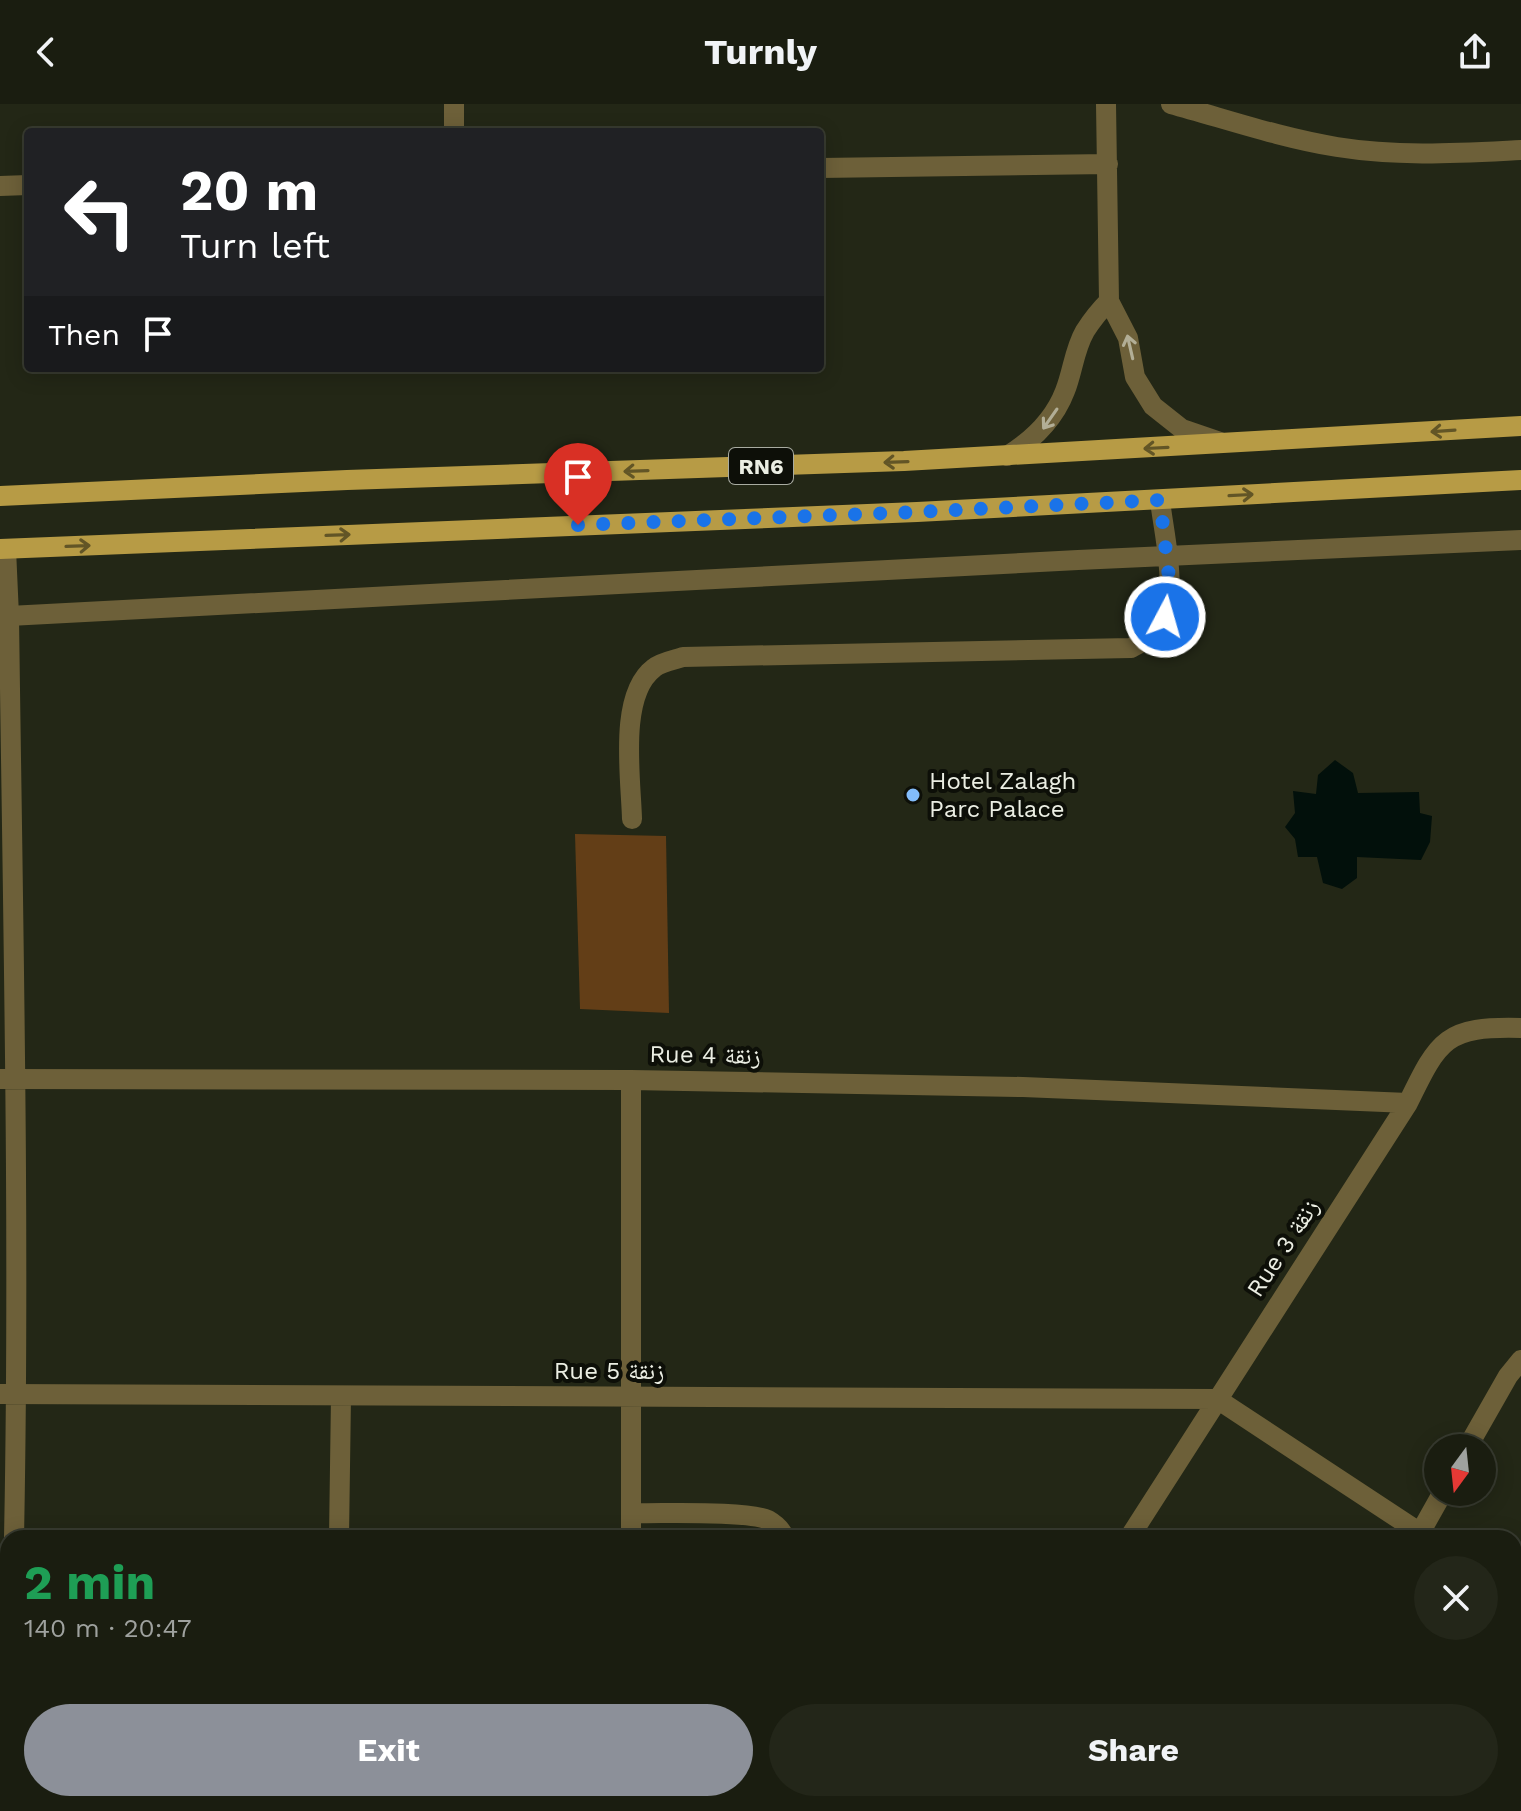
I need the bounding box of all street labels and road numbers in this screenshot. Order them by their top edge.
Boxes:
road number: RN6 [729,448,793,484]
street label: Rue 4 زنقة [649,1040,761,1070]
street label: Rue 3 زنقة [1241,1194,1325,1302]
street label: Rue 5 زنقة [554,1357,664,1385]

